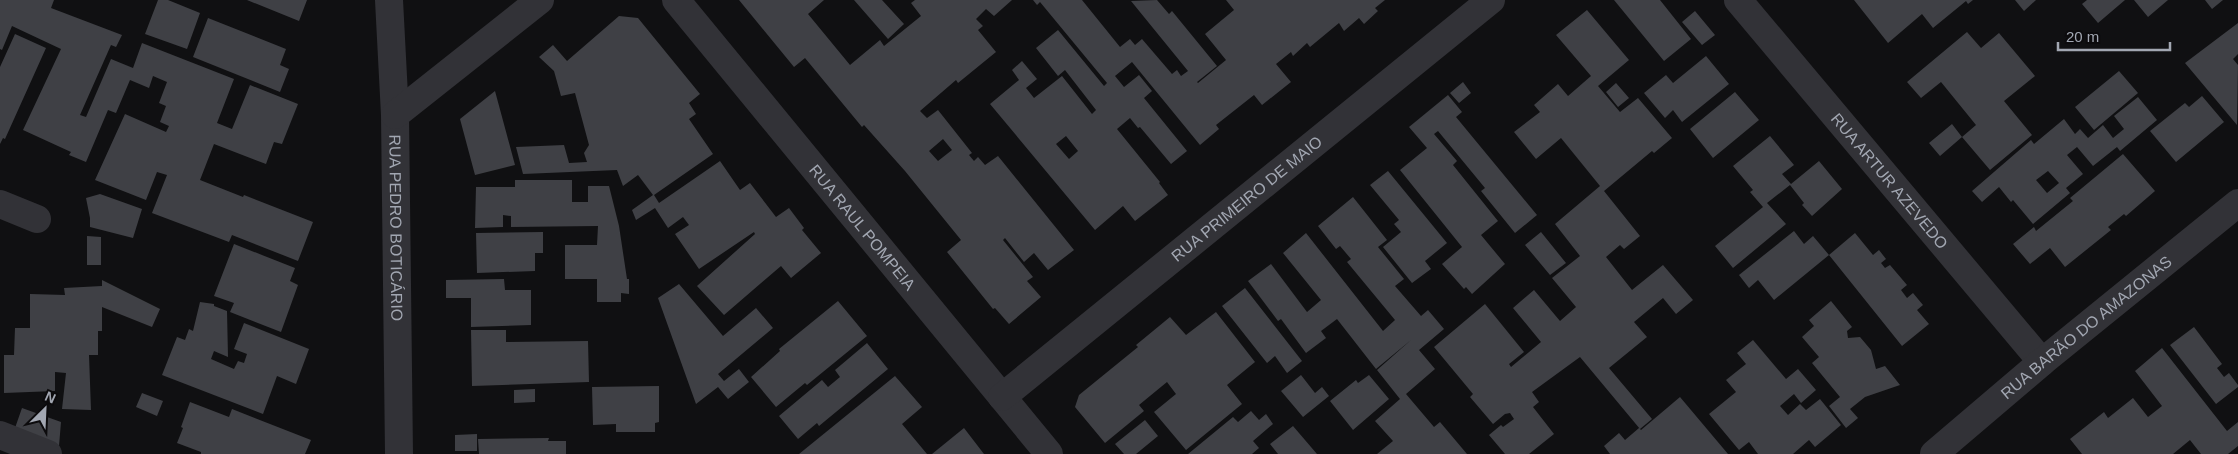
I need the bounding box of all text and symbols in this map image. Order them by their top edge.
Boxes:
scale bar [2058,20,2170,52]
text: 20 m [2066,28,2099,45]
street label: RUA ARTUR AZEVEDO [1828,110,1951,252]
street label: RUA PRIMEIRO DE MAIO [1168,132,1325,264]
street label: RUA PEDRO BOTICÁRIO [387,134,407,321]
street label: RUA RAUL POMPEIA [806,161,919,293]
street label: RUA BARÃO DO AMAZONAS [1997,252,2175,402]
north arrow [20,384,70,434]
text: N [42,388,58,406]

